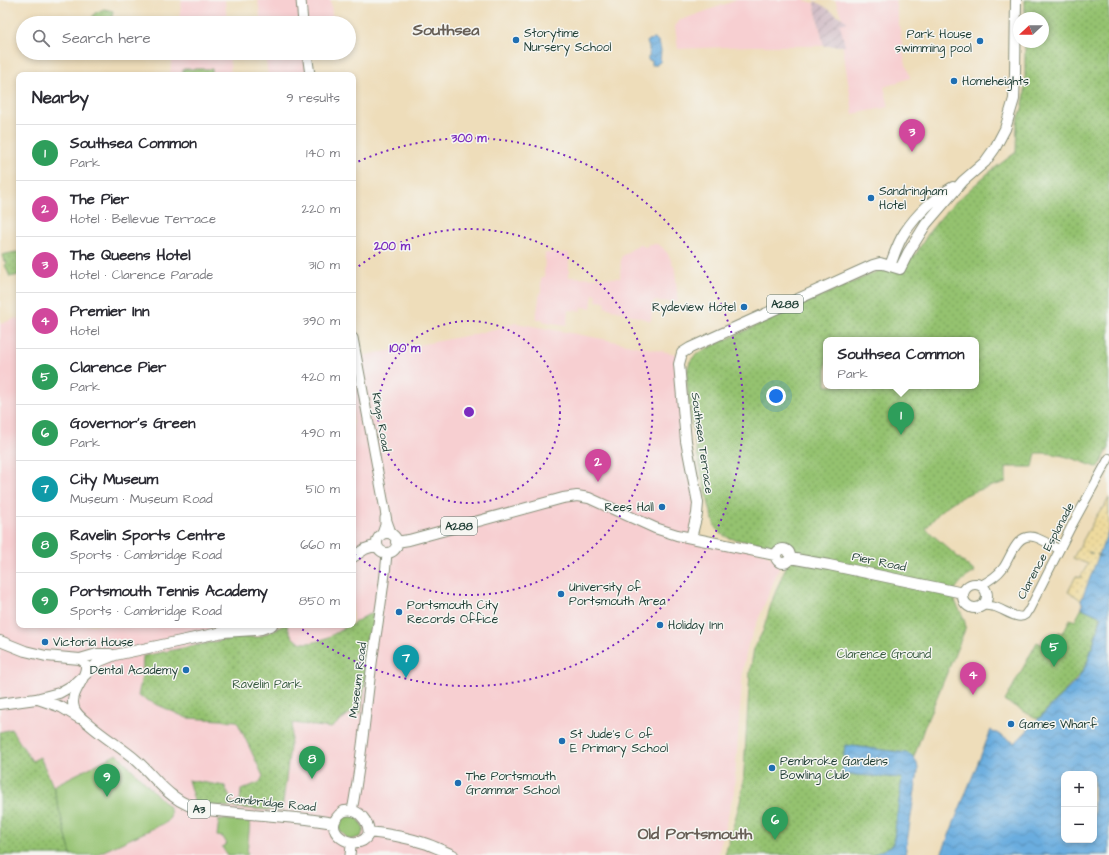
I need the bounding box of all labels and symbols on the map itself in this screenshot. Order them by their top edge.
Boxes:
north arrow [1013,12,1049,48]
district label: Southsea [412,19,480,41]
place label: Storytime Nursery School [524,25,612,57]
place label: Park House swimming pool [895,26,973,58]
marker: Storytime Nursery School [511,35,521,45]
marker: Park House swimming pool [975,36,985,46]
place label: Homeheights [962,73,1029,91]
marker: Homeheights [949,76,959,86]
pin: 3 [899,119,925,152]
text: 300 m [450,130,487,147]
place label: Sandringham Hotel [879,183,948,214]
marker: Sandringham Hotel [866,193,876,203]
text: 200 m [373,238,411,255]
road number: A288 [767,295,803,313]
place label: Rydeview Hotel [652,299,736,317]
marker: Rydeview Hotel [739,302,749,312]
text: 100 m [390,340,421,357]
your location [766,386,786,406]
street label: Kings Road [366,391,395,453]
street label: Southsea Terrace [686,391,718,495]
pin: 1 [888,402,914,435]
centre of rings [462,405,476,419]
pin: 2 [585,449,611,482]
place label: Rees Hall [604,499,654,516]
street label: Clarence Esplanade [1013,499,1079,602]
marker: Rees Hall [657,502,667,512]
road number: A288 [441,517,477,535]
street label: Pier Road [850,548,908,576]
place label: University of Portsmouth Area [569,579,666,610]
marker: University of Portsmouth Area [556,589,566,599]
place label: Portsmouth City Records Office [407,597,499,628]
marker: Portsmouth City Records Office [394,607,404,617]
place label: Holiday Inn [668,617,723,635]
marker: Holiday Inn [655,620,665,630]
place label: Victoria House [53,634,134,651]
pin: 5 [1041,634,1067,667]
marker: Victoria House [40,637,50,647]
street label: Museum Road [345,641,371,719]
pin: 7 [393,645,419,678]
park label: Clarence Ground [837,646,931,663]
place label: Dental Academy [90,662,178,680]
pin: 4 [960,662,986,695]
marker: Dental Academy [181,665,191,675]
park label: Ravelin Park [232,676,302,693]
place label: Games Wharf [1019,716,1098,733]
marker: Games Wharf [1006,719,1016,729]
place label: St Jude's C of E Primary School [570,726,668,758]
marker: St Jude's C of E Primary School [557,736,567,746]
pin: 8 [299,746,325,779]
place label: Pembroke Gardens Bowling Club [780,753,888,785]
marker: Pembroke Gardens Bowling Club [767,763,777,773]
pin: 9 [94,764,120,797]
place label: The Portsmouth Grammar School [466,768,560,799]
marker: The Portsmouth Grammar School [453,778,463,788]
street label: Cambridge Road [225,790,317,817]
road number: A3 [188,800,210,818]
pin: 6 [762,807,788,840]
district label: Old Portsmouth [638,823,753,845]

